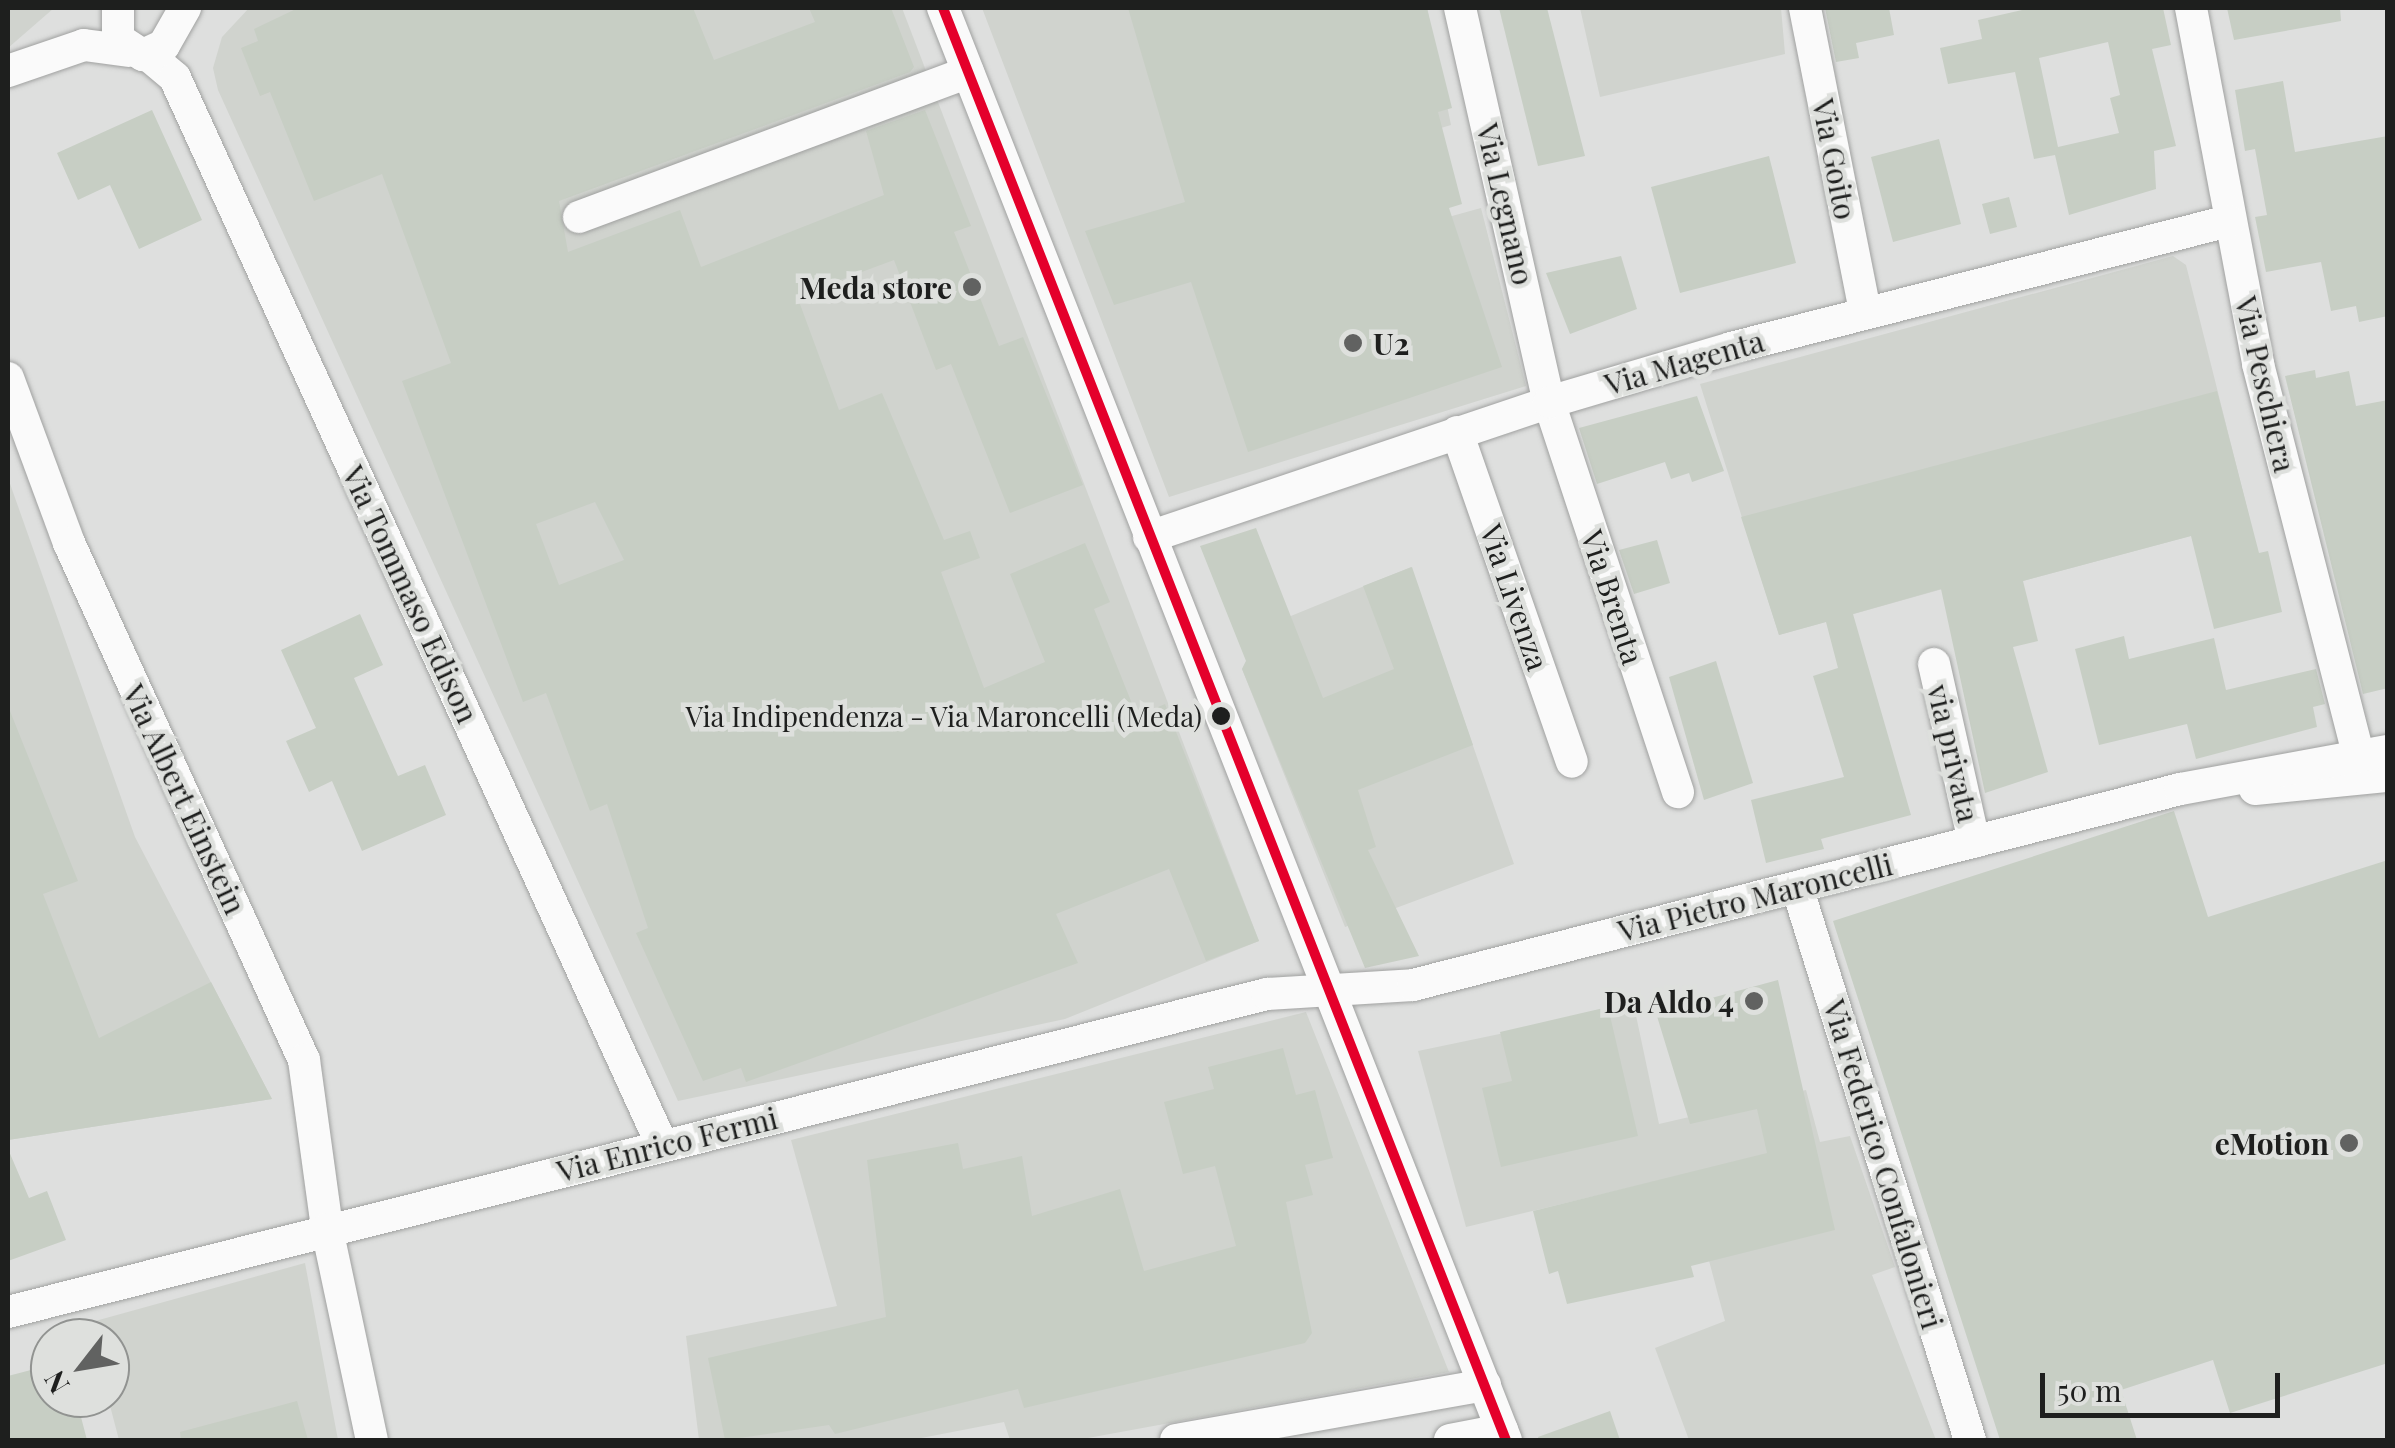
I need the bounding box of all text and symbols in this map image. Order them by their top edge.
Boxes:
street label: Via Goito [1806,95,1864,223]
street label: Via Legnano [1470,120,1542,288]
place label: Meda store [799,269,952,305]
marker: Meda store [961,276,983,298]
street label: Via Peschiera [2228,292,2304,476]
street label: Via Magenta [1600,322,1768,402]
place label: U2 [1373,325,1409,361]
marker: U2 [1342,332,1364,354]
street label: Via Tommaso Edison [335,459,487,729]
street label: Via Livenza [1473,519,1557,675]
street label: Via Brenta [1574,525,1652,669]
street label: Via Albert Einstein [116,678,254,920]
street label: via privata [1921,681,1987,825]
place label: Via Indipendenza - Via Maroncelli (Meda) [684,699,1202,733]
marker: Via Indipendenza - Via Maroncelli (Meda) [1211,706,1231,726]
street label: Via Pietro Maroncelli [1614,845,1896,949]
place label: Da Aldo 4 [1602,983,1734,1019]
marker: Da Aldo 4 [1743,990,1765,1012]
street label: Via Federico Confalonieri [1817,995,1951,1333]
street label: Via Enrico Fermi [553,1099,781,1189]
place label: eMotion [2215,1125,2329,1161]
marker: eMotion [2338,1132,2360,1154]
north arrow [30,1318,130,1418]
scale bar [2045,1353,2285,1415]
text: N [35,1364,77,1401]
text: 50 m [2057,1370,2122,1410]

